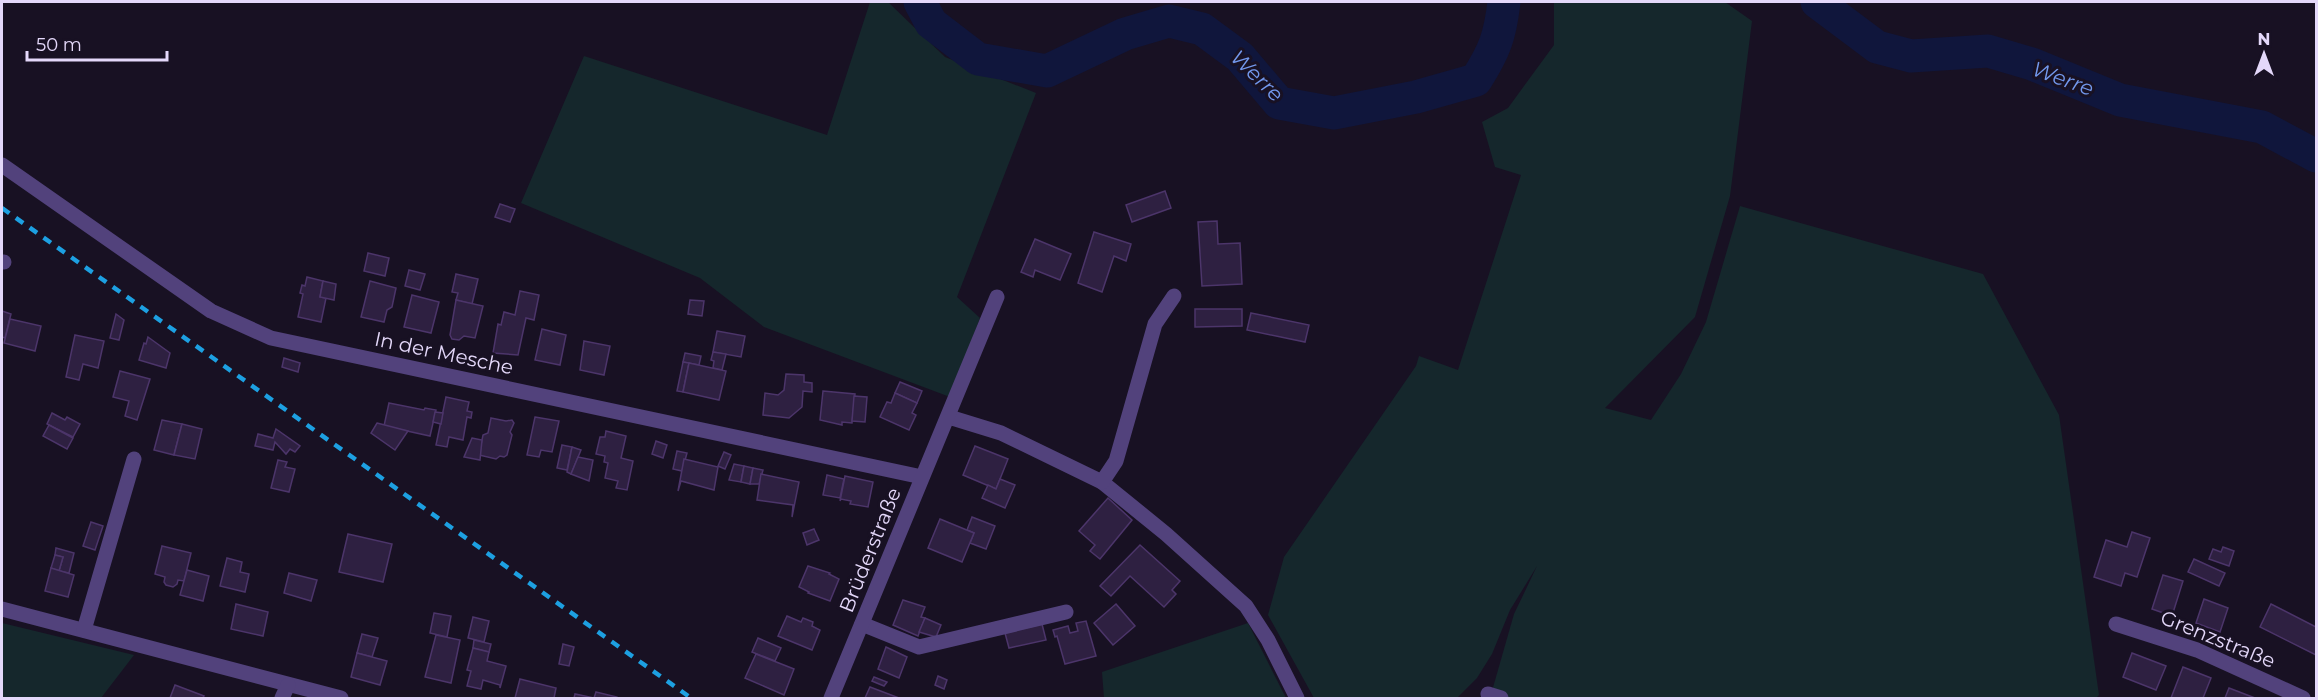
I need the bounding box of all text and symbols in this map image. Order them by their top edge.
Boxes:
scale bar [27,24,166,62]
north arrow [2234,24,2294,84]
text: N [2258,30,2270,49]
text: 50 m [36,34,82,56]
water label: Werre [1226,45,1289,107]
water label: Werre [2029,56,2097,101]
street label: In der Mesche [372,327,516,379]
street label: Brüderstraße [834,484,906,616]
street label: Grenzstraße [2157,605,2279,673]

